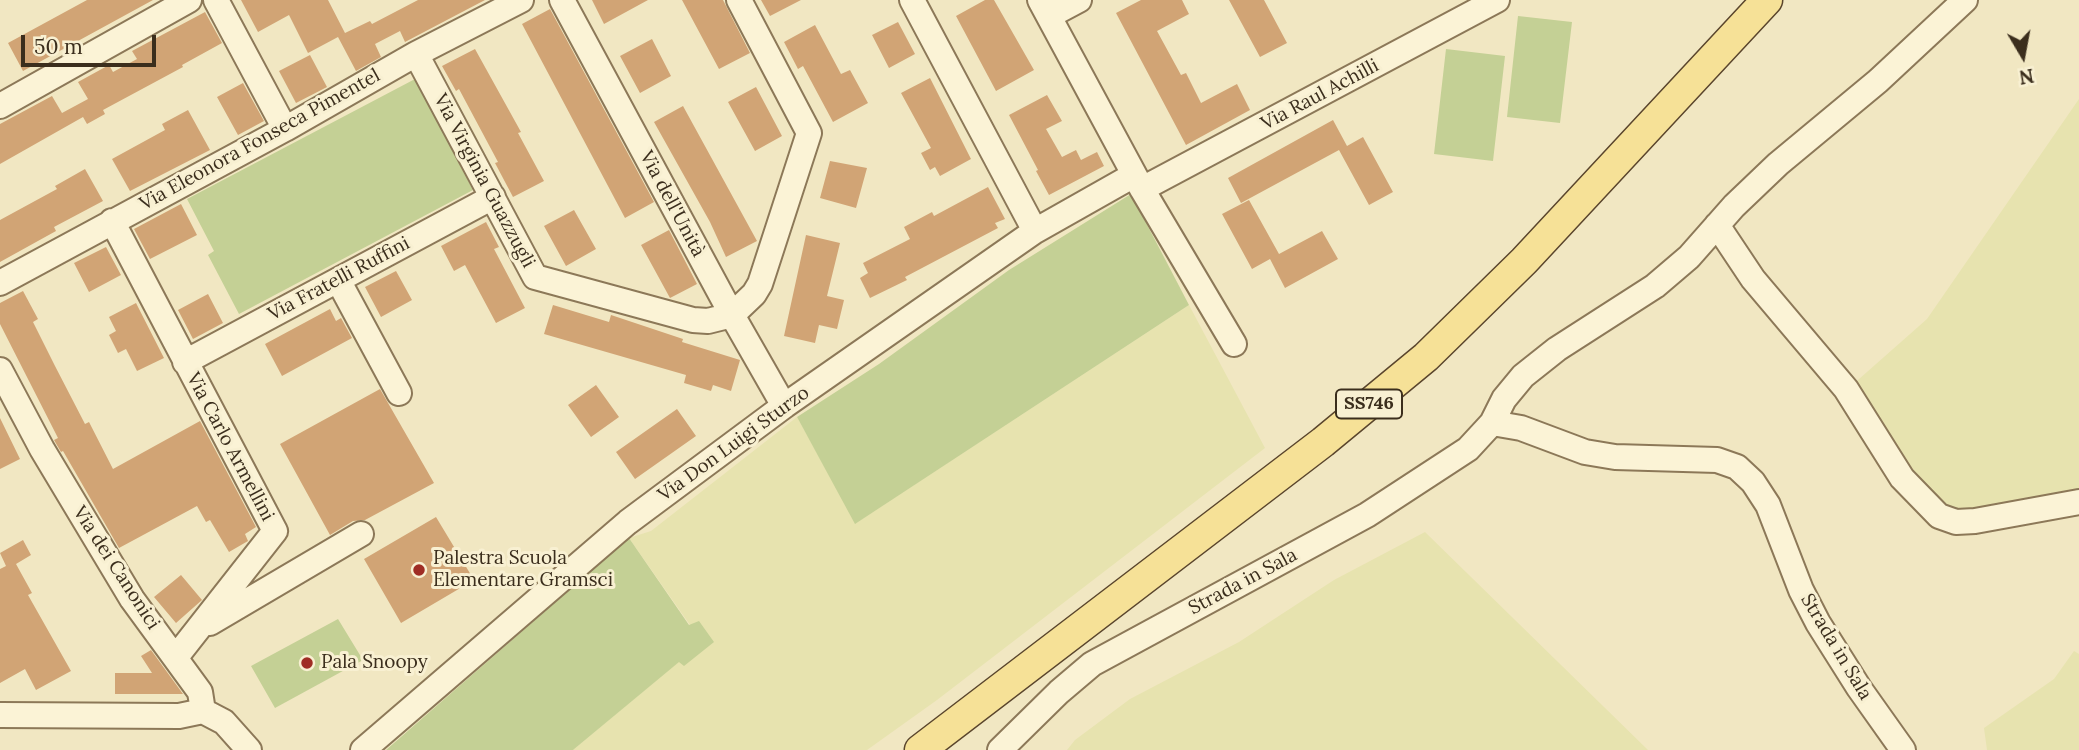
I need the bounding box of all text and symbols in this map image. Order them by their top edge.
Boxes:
scale bar [24,21,159,65]
north arrow [1988,21,2058,91]
text: 50 m [34,33,83,60]
street label: Via Raul Achilli [1257,54,1383,136]
street label: Via Eleonora Fonseca Pimentel [136,64,384,216]
text: N [2017,64,2036,90]
street label: Via Virginia Guazzugli [428,90,540,272]
street label: Via dell'Unità [635,147,709,261]
street label: Via Fratelli Ruffini [264,232,414,326]
street label: Via Carlo Armellini [181,369,279,525]
street label: Via Don Luigi Sturzo [654,381,814,507]
road number: SS746 [1336,390,1402,418]
street label: Via dei Canonici [68,502,164,634]
street label: Strada in Sala [1185,544,1301,620]
place label: Palestra Scuola Elementare Gramsci [433,548,613,592]
marker: Palestra Scuola Elementare Gramsci [411,562,427,578]
street label: Strada in Sala [1795,590,1877,704]
place label: Pala Snoopy [321,652,428,674]
marker: Pala Snoopy [299,655,315,671]

